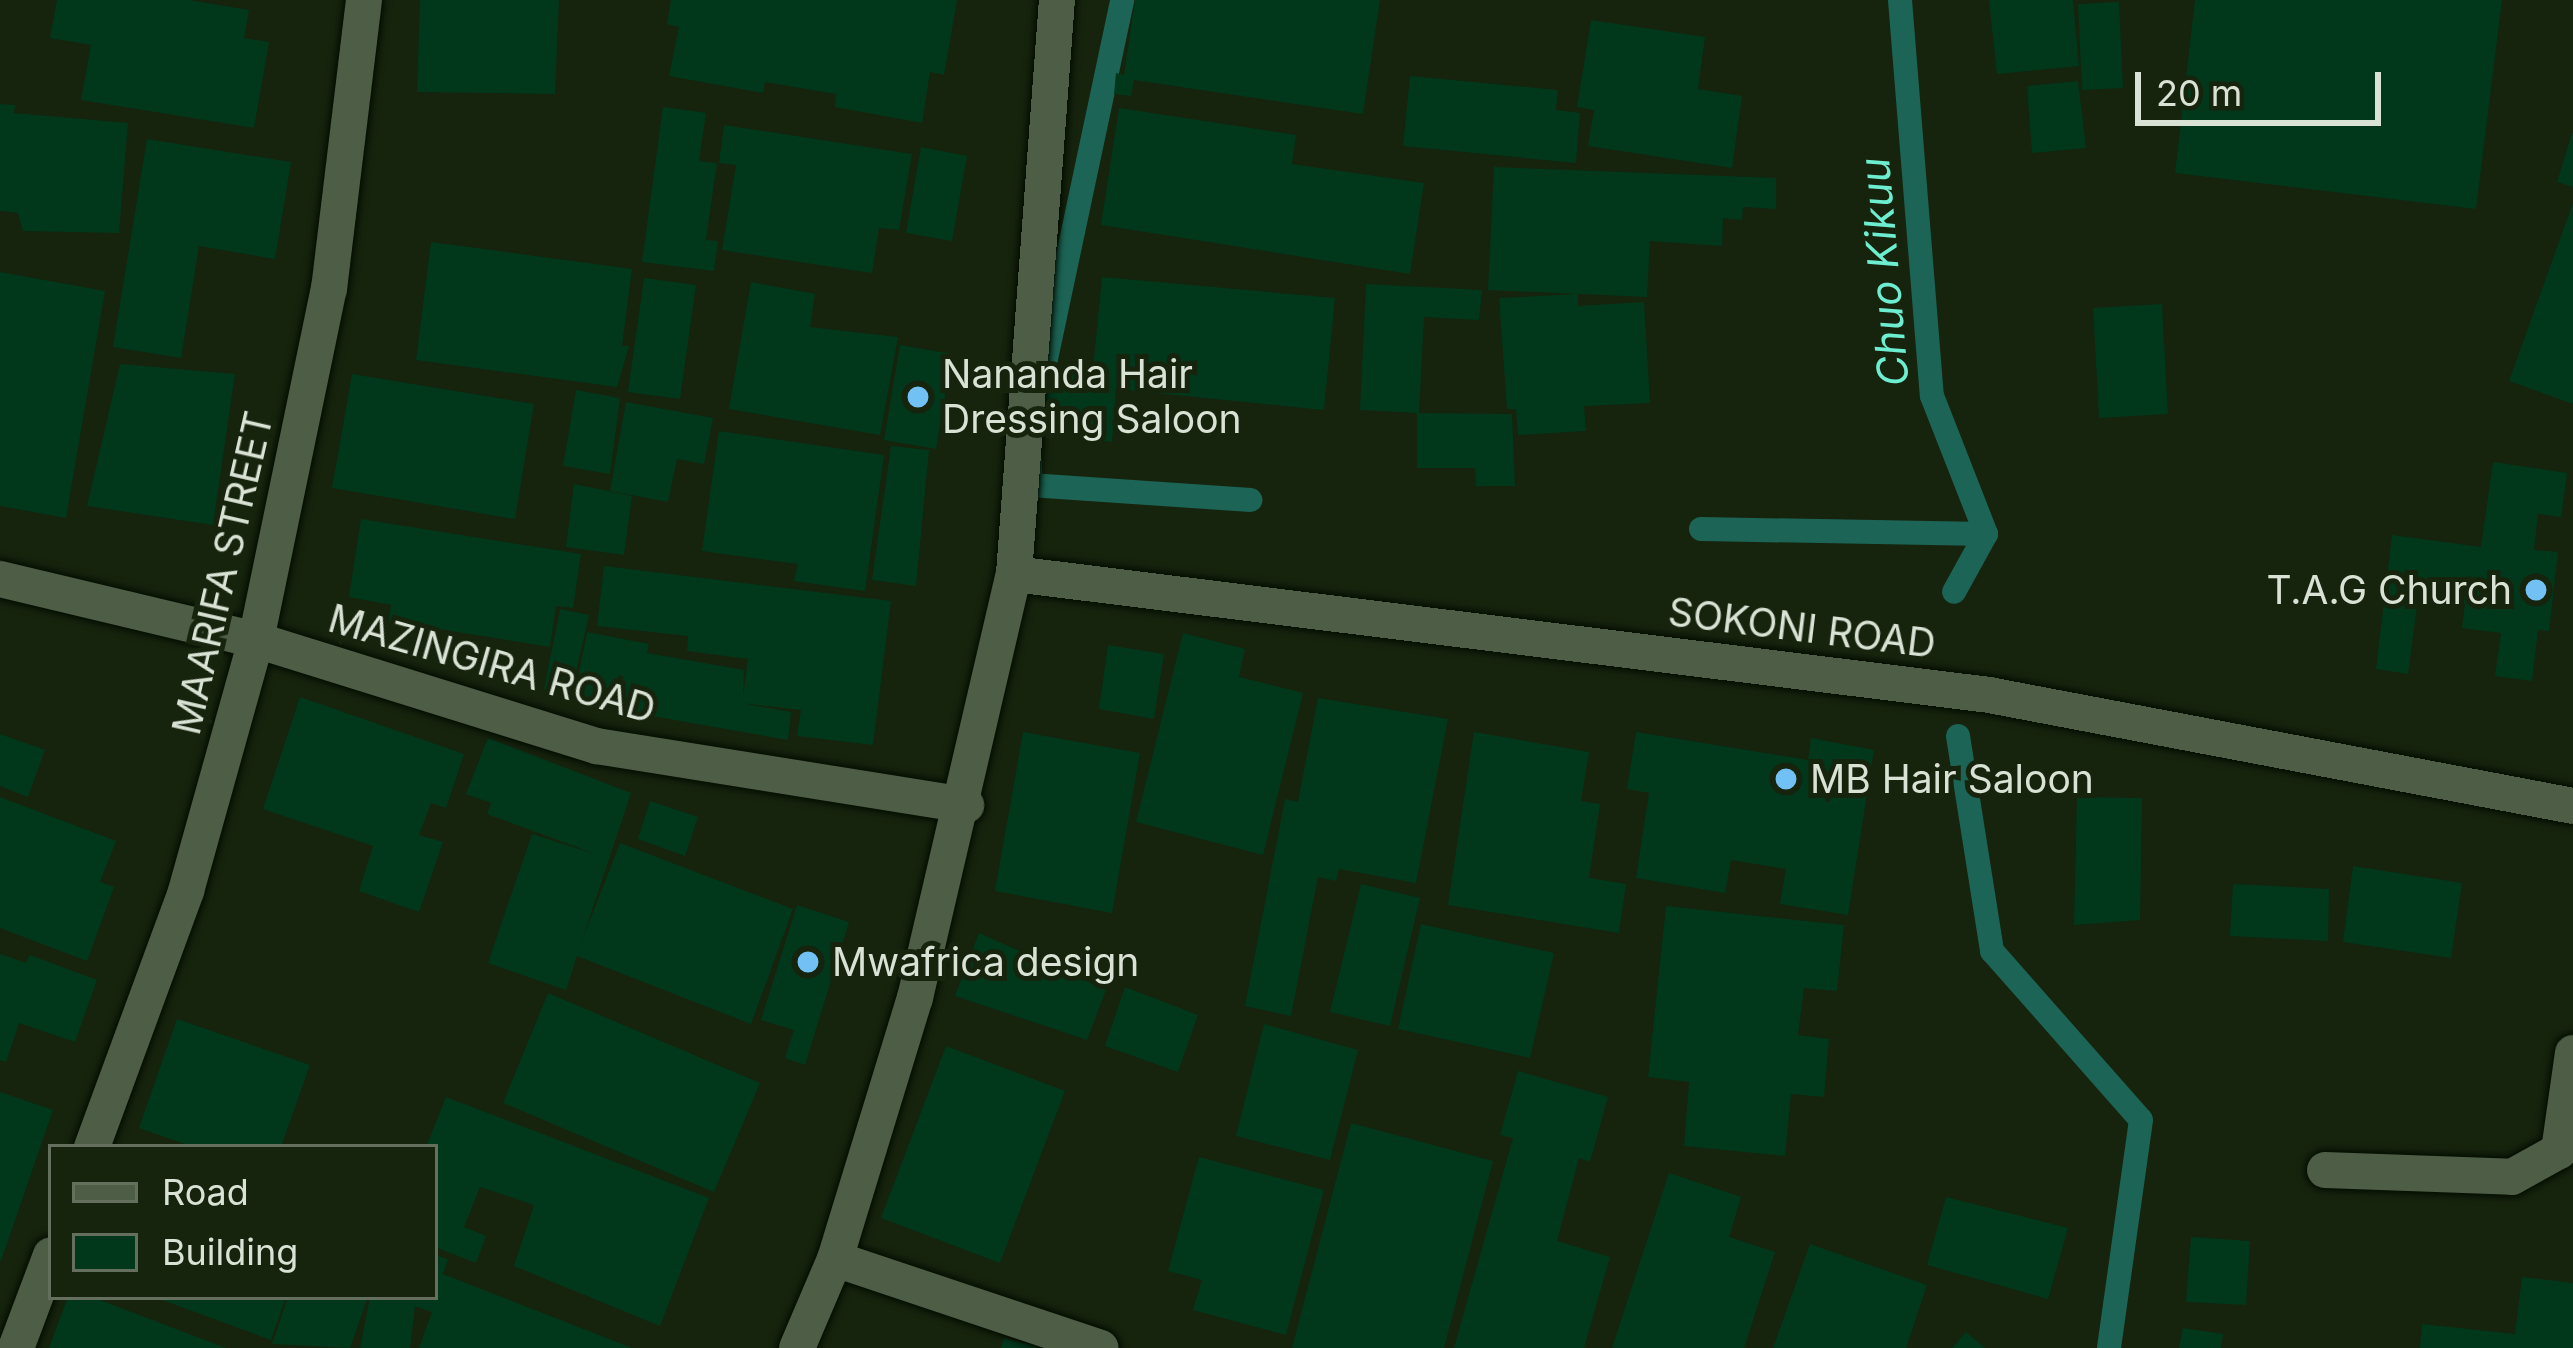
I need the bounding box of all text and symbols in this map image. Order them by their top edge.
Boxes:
scale bar [2141,48,2387,122]
text: 20 m [2156,71,2242,115]
water label: Chuo Kikuu [1849,156,1919,388]
place label: Nananda Hair Dressing Saloon [942,352,1242,443]
marker: Nananda Hair Dressing Saloon [905,384,931,410]
street label: MAARIFA STREET [163,407,283,739]
place label: T.A.G Church [2266,567,2512,613]
marker: T.A.G Church [2523,577,2549,603]
street label: SOKONI ROAD [1666,588,1938,668]
street label: MAZINGIRA ROAD [323,595,661,733]
place label: MB Hair Saloon [1810,756,2094,802]
marker: MB Hair Saloon [1773,766,1799,792]
place label: Mwafrica design [832,939,1139,985]
marker: Mwafrica design [795,949,821,975]
legend [48,1144,438,1300]
text: Road [162,1170,249,1214]
text: Building [162,1230,298,1274]

